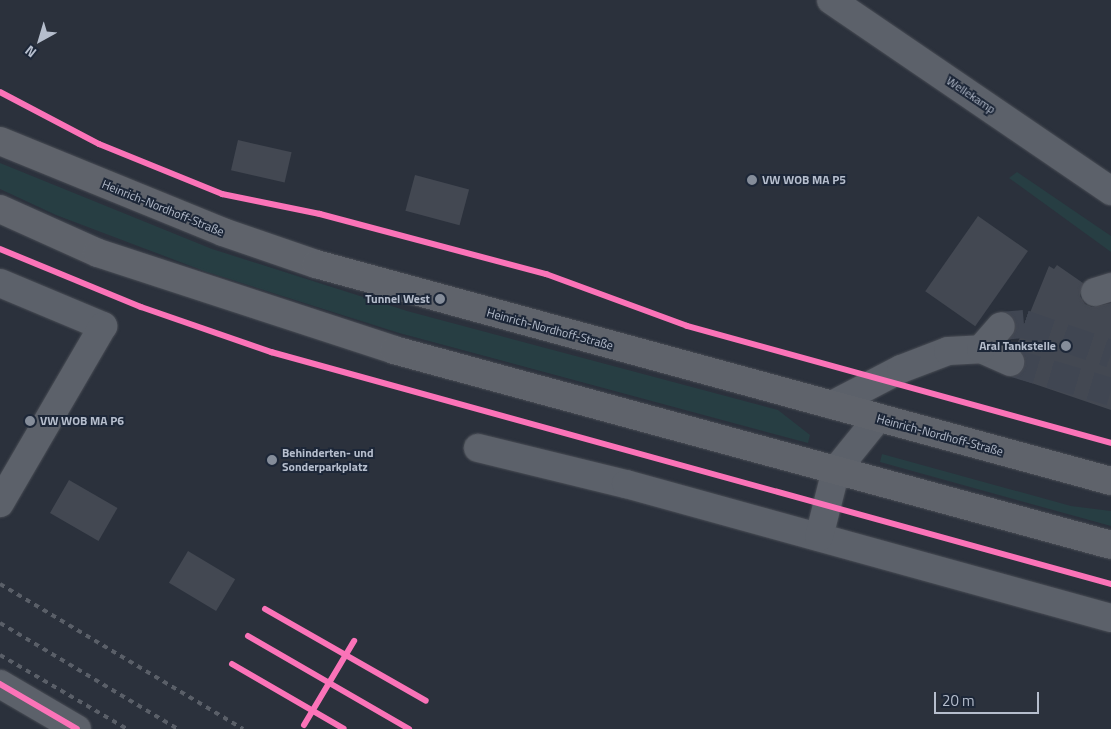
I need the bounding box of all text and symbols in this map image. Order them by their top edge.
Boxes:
north arrow [15,15,65,65]
text: N [20,41,41,63]
street label: Wellekamp [944,73,998,117]
place label: VW WOB MA P5 [762,173,846,187]
marker: VW WOB MA P5 [746,174,758,186]
street label: Heinrich-Nordhoff-Straße [100,177,226,239]
place label: Tunnel West [365,292,430,306]
marker: Tunnel West [434,293,446,305]
street label: Heinrich-Nordhoff-Straße [485,305,615,353]
place label: Aral Tankstelle [979,339,1056,353]
marker: Aral Tankstelle [1060,340,1072,352]
street label: Heinrich-Nordhoff-Straße [875,411,1005,459]
place label: VW WOB MA P6 [40,414,124,428]
marker: VW WOB MA P6 [24,415,36,427]
place label: Behinderten- und Sonderparkplatz [282,446,373,474]
marker: Behinderten- und Sonderparkplatz [266,454,278,466]
scale bar [936,682,1041,714]
text: 20 m [942,689,975,712]

